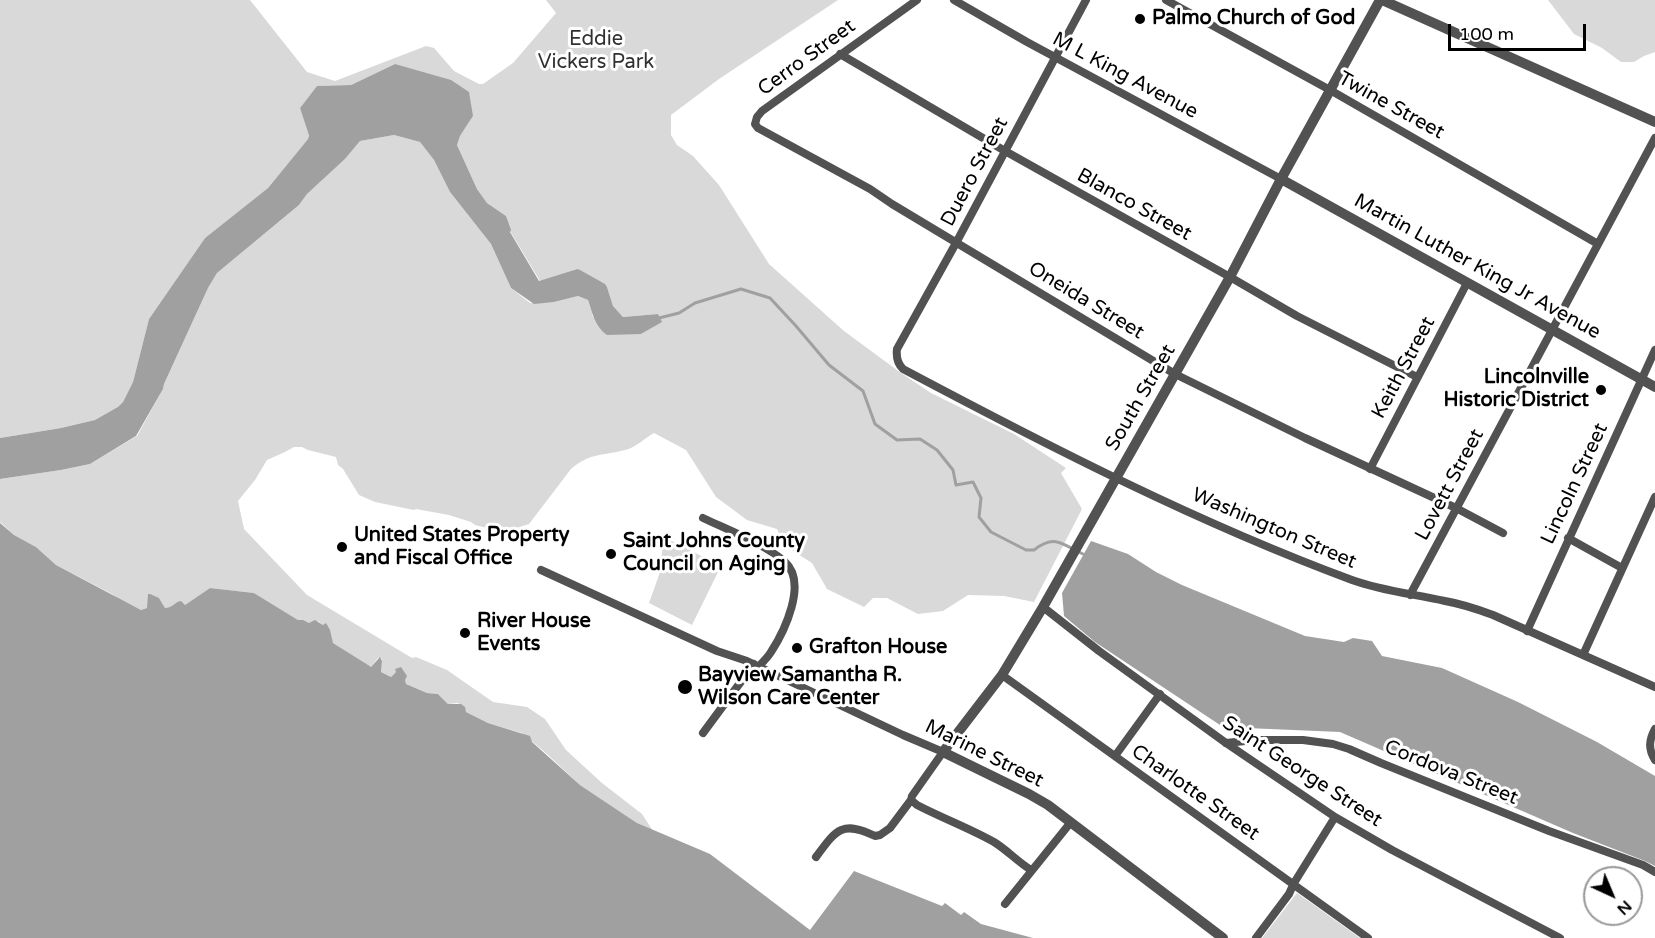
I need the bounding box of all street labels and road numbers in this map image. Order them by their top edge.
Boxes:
street label: Cerro Street [754,15,860,101]
street label: M L King Avenue [1048,28,1202,124]
street label: Twine Street [1334,67,1448,145]
street label: Duero Street [936,113,1014,231]
street label: Blanco Street [1073,164,1195,246]
street label: Martin Luther King Jr Avenue [1350,189,1604,345]
street label: Oneida Street [1024,257,1148,345]
street label: Keith Street [1367,313,1441,423]
street label: South Street [1101,341,1181,455]
street label: Lincoln Street [1536,420,1614,548]
street label: Lovett Street [1411,425,1489,545]
street label: Washington Street [1188,483,1360,575]
street label: Saint George Street [1218,711,1386,833]
street label: Marine Street [921,715,1047,793]
street label: Cordova Street [1381,735,1521,811]
street label: Charlotte Street [1126,740,1264,846]

